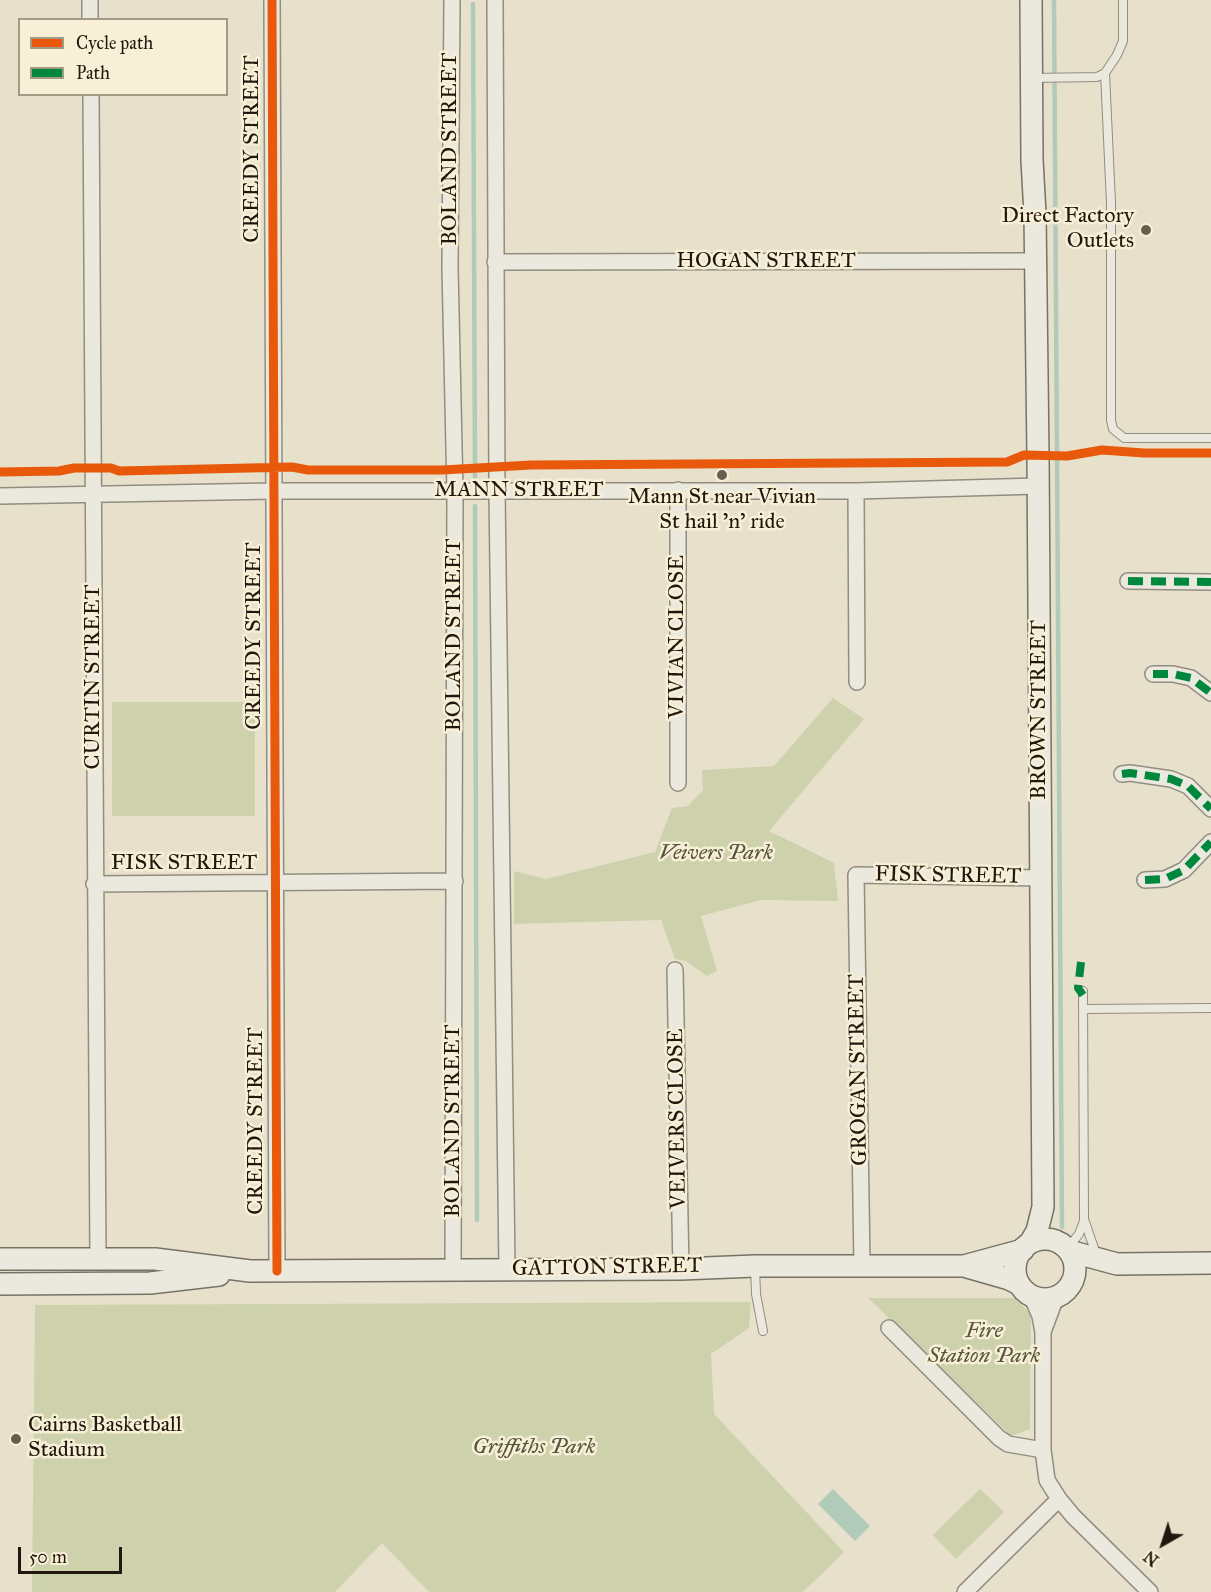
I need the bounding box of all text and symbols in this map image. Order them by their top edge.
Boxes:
legend [18,18,228,96]
text: Cycle path [76,32,153,54]
street label: BOLAND STREET [438,52,464,246]
street label: CREEDY STREET [240,55,266,243]
text: Path [76,62,110,84]
place label: Direct Factory Outlets [1002,204,1134,255]
marker: Direct Factory Outlets [1139,223,1153,237]
street label: HOGAN STREET [676,249,856,275]
marker: Mann St near Vivian St hail 'n' ride [715,468,729,482]
street label: MANN STREET [434,478,604,504]
place label: Mann St near Vivian St hail 'n' ride [628,485,816,536]
street label: BOLAND STREET [442,538,468,732]
street label: CREEDY STREET [242,542,268,730]
street label: VIVIAN CLOSE [665,555,691,719]
street label: CURTIN STREET [81,584,107,770]
street label: BROWN STREET [1027,620,1053,800]
park label: Veivers Park [659,841,773,867]
street label: FISK STREET [111,851,257,877]
street label: FISK STREET [874,862,1022,890]
street label: GROGAN STREET [844,974,874,1166]
street label: BOLAND STREET [441,1024,467,1218]
street label: CREEDY STREET [244,1027,270,1215]
street label: VEIVERS CLOSE [663,1028,693,1210]
street label: GATTON STREET [512,1253,702,1283]
park label: Fire Station Park [928,1319,1040,1370]
place label: Cairns Basketball Stadium [28,1413,182,1464]
marker: Cairns Basketball Stadium [9,1432,23,1446]
park label: Griffiths Park [473,1435,595,1461]
north arrow [1133,1514,1193,1574]
scale bar [21,1535,124,1573]
text: 50 m [29,1546,67,1568]
text: N [1140,1547,1163,1570]

